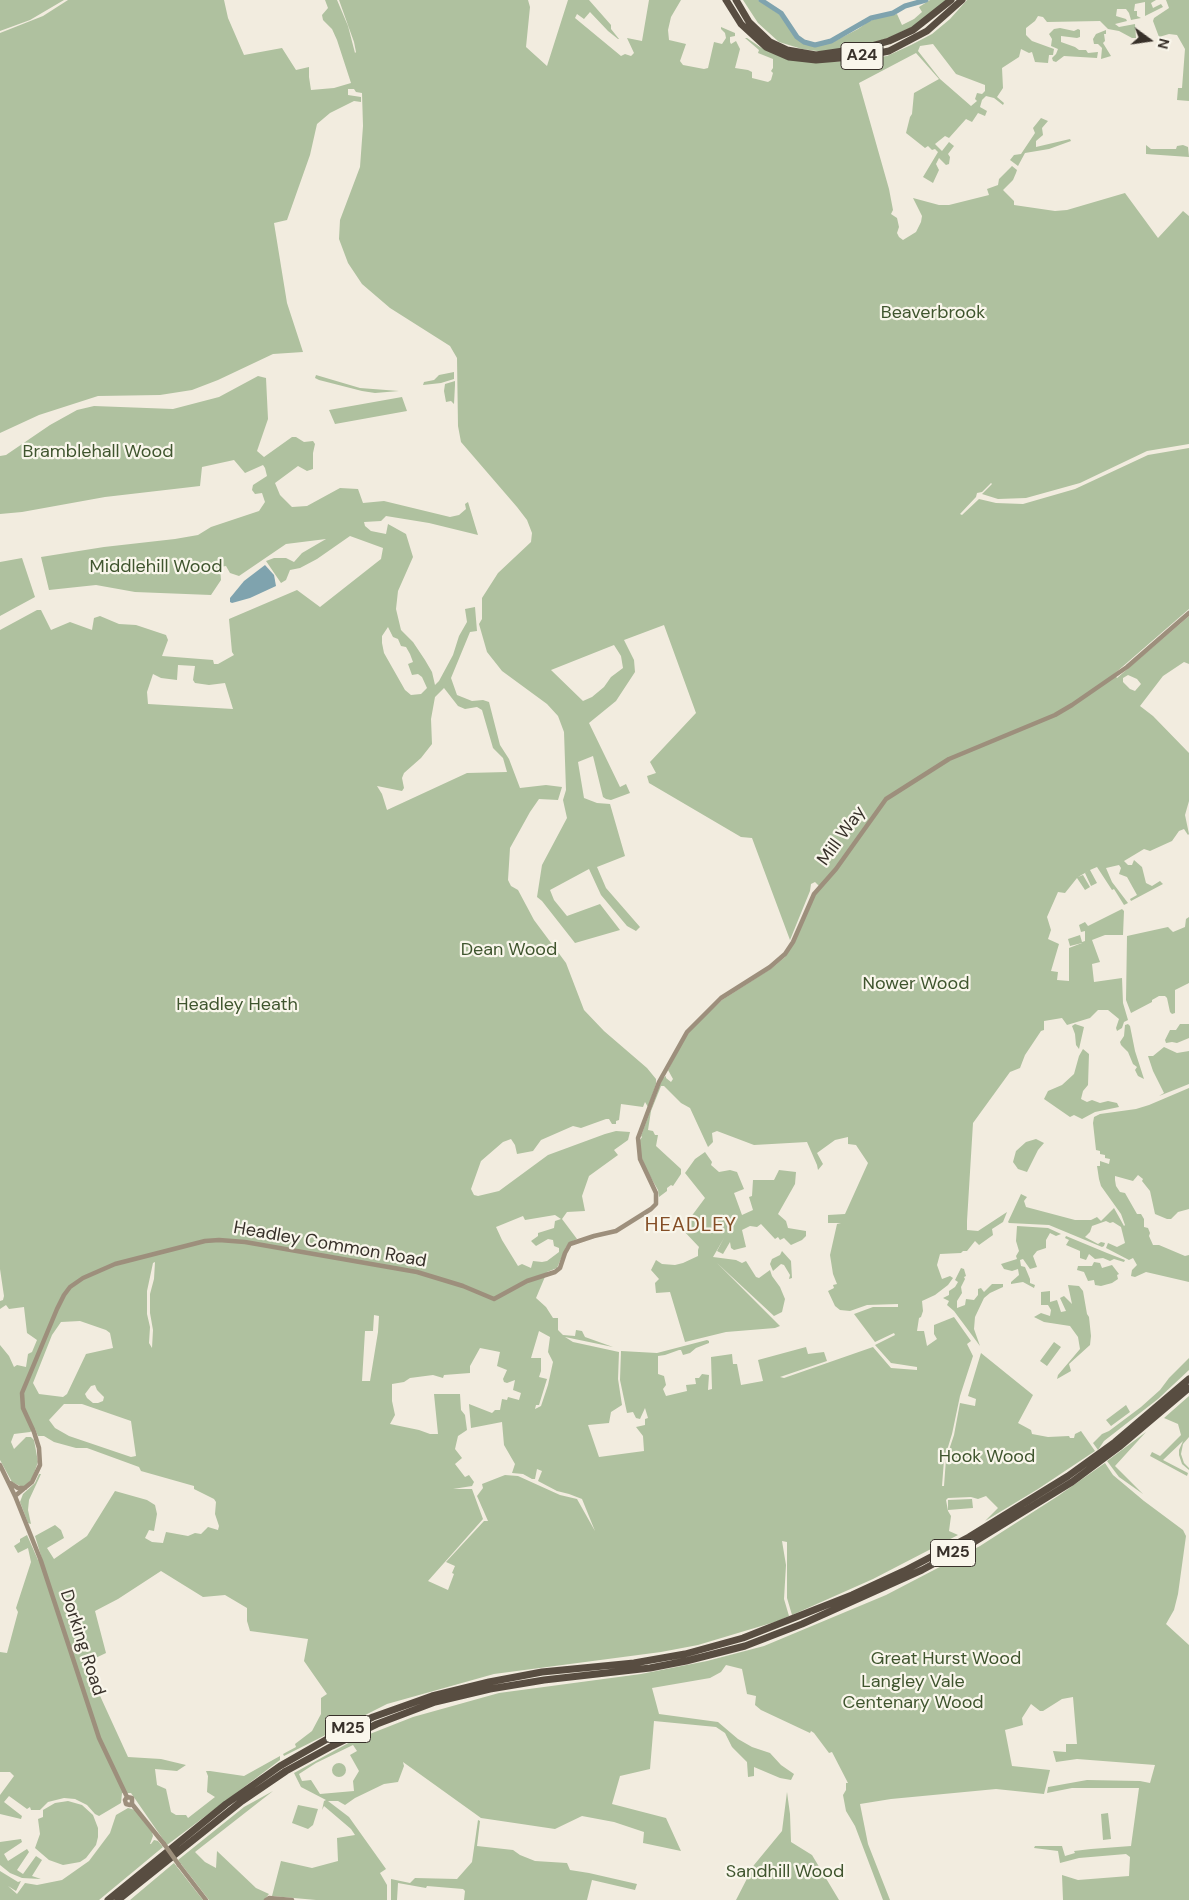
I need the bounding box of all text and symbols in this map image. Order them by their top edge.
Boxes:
north arrow [1124,15,1174,65]
text: N [1154,36,1174,51]
road number: A24 [841,42,883,70]
park label: Beaverbrook [881,302,985,324]
park label: Bramblehall Wood [23,441,173,463]
park label: Middlehill Wood [90,556,222,578]
street label: Mill Way [813,802,871,870]
park label: Dean Wood [461,939,557,961]
park label: Nower Wood [863,973,969,995]
park label: Headley Heath [176,994,298,1016]
district label: HEADLEY [644,1214,738,1238]
street label: Headley Common Road [232,1217,428,1273]
park label: Hook Wood [939,1446,1035,1468]
road number: M25 [930,1540,976,1566]
street label: Dorking Road [55,1587,109,1699]
park label: Great Hurst Wood [871,1648,1021,1670]
park label: Langley Vale Centenary Wood [842,1671,984,1714]
road number: M25 [326,1716,370,1742]
park label: Sandhill Wood [726,1861,844,1883]

